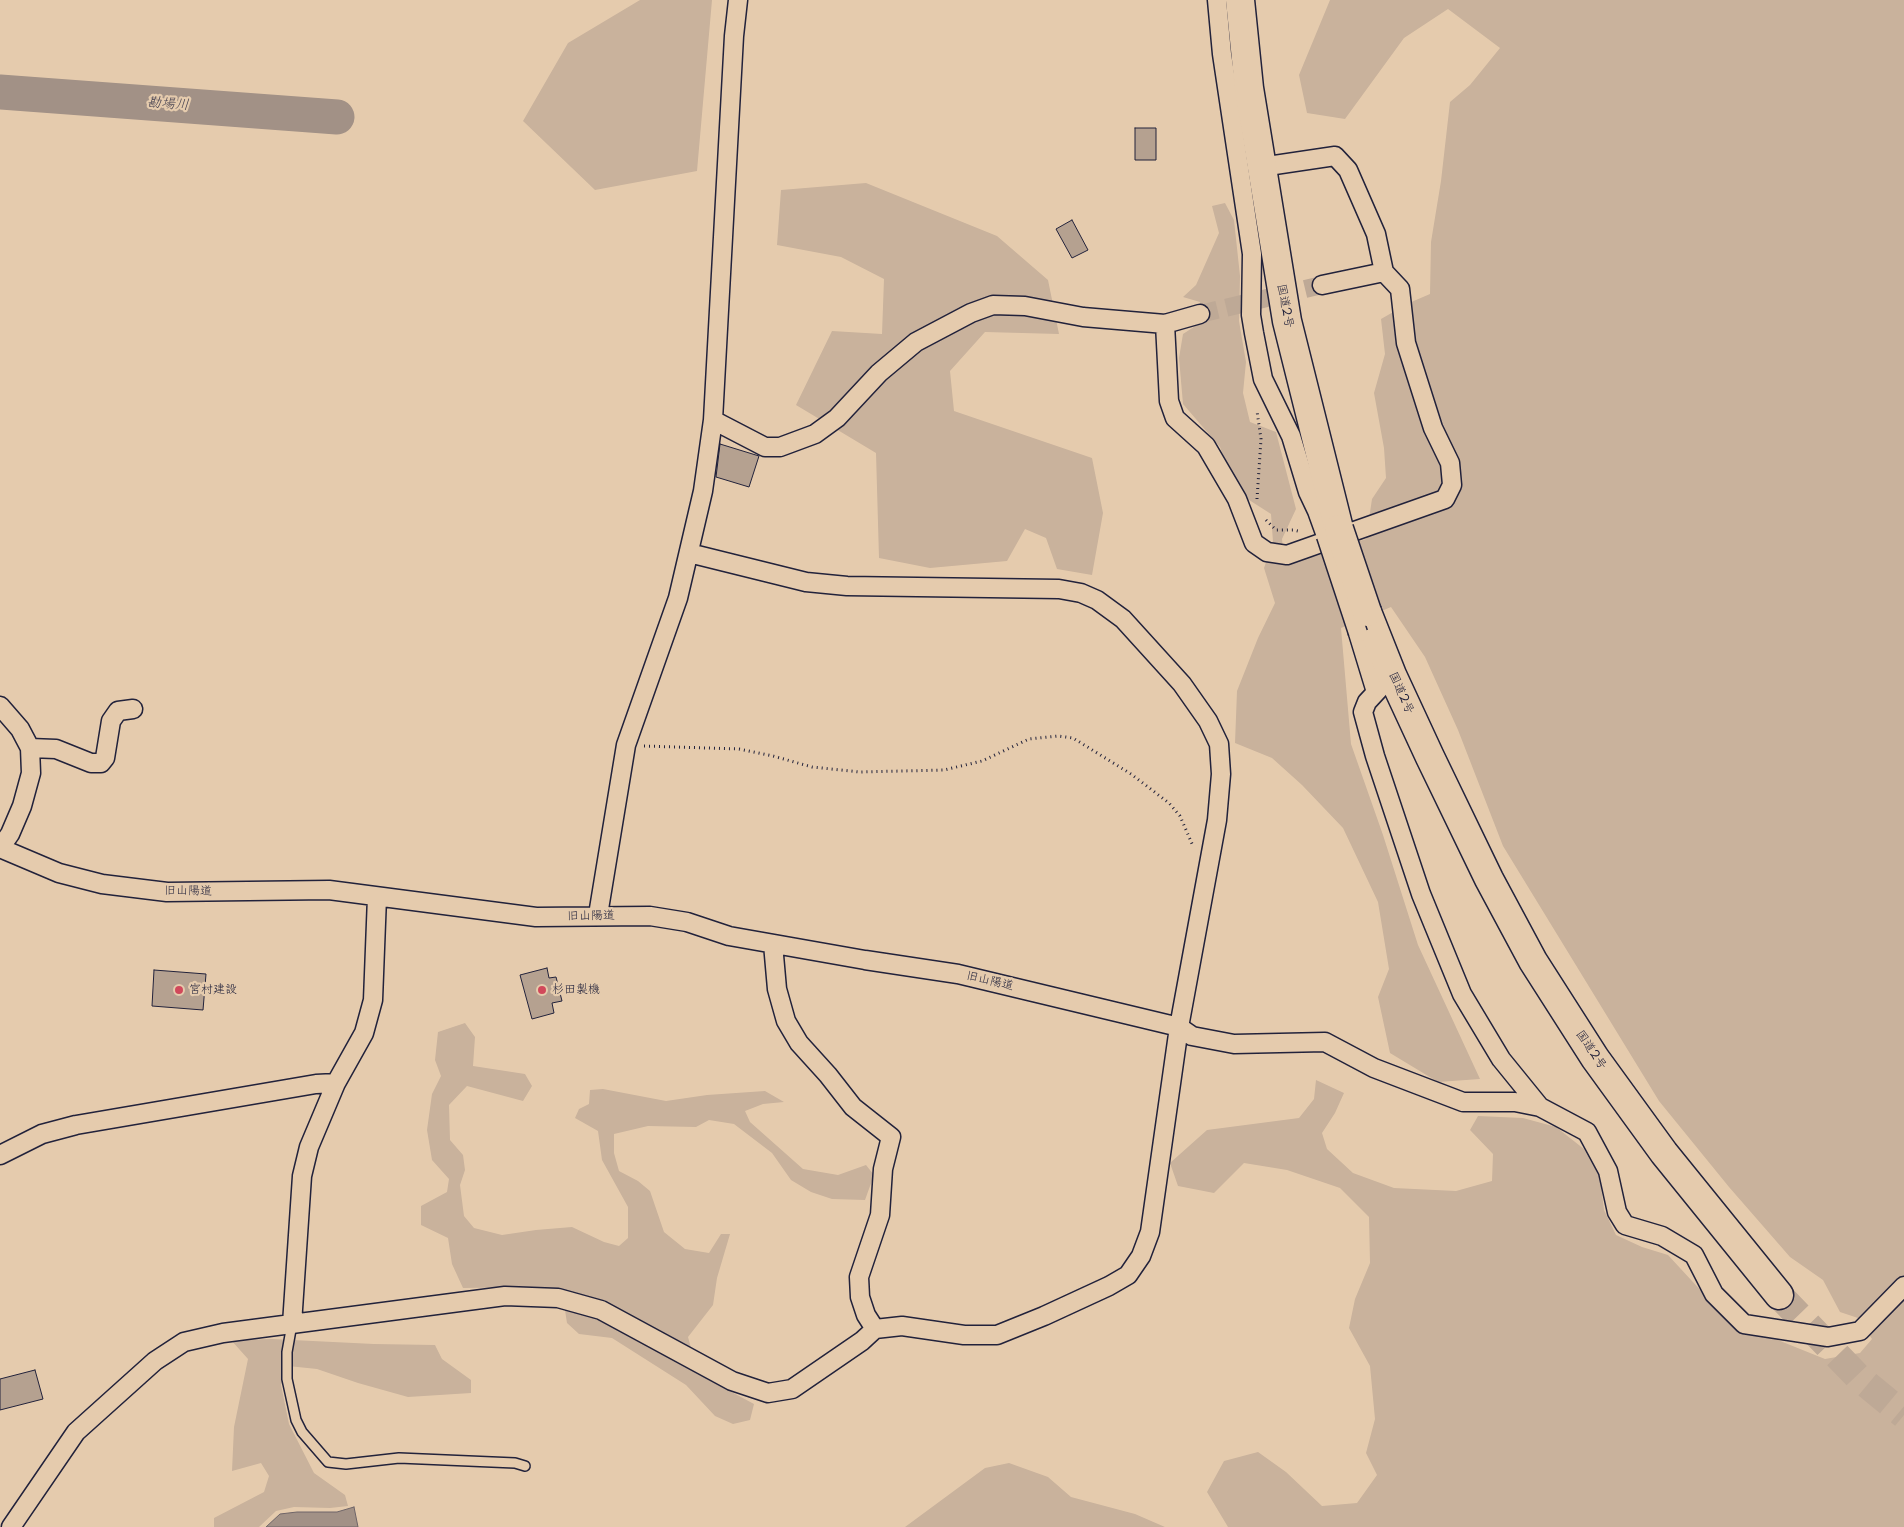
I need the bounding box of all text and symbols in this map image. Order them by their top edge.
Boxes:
water label: 勘場川 [146,94,190,114]
street label: 国道2号 [1274,283,1296,329]
street label: 国道2号 [1385,670,1417,716]
street label: 旧山陽道 [164,883,212,899]
street label: 旧山陽道 [567,908,615,924]
street label: 旧山陽道 [965,969,1015,993]
place label: 宮村建設 [189,983,237,997]
place label: 杉田製機 [552,983,600,997]
marker: 宮村建設 [173,984,185,996]
marker: 杉田製機 [536,984,548,996]
street label: 国道2号 [1573,1028,1609,1072]

